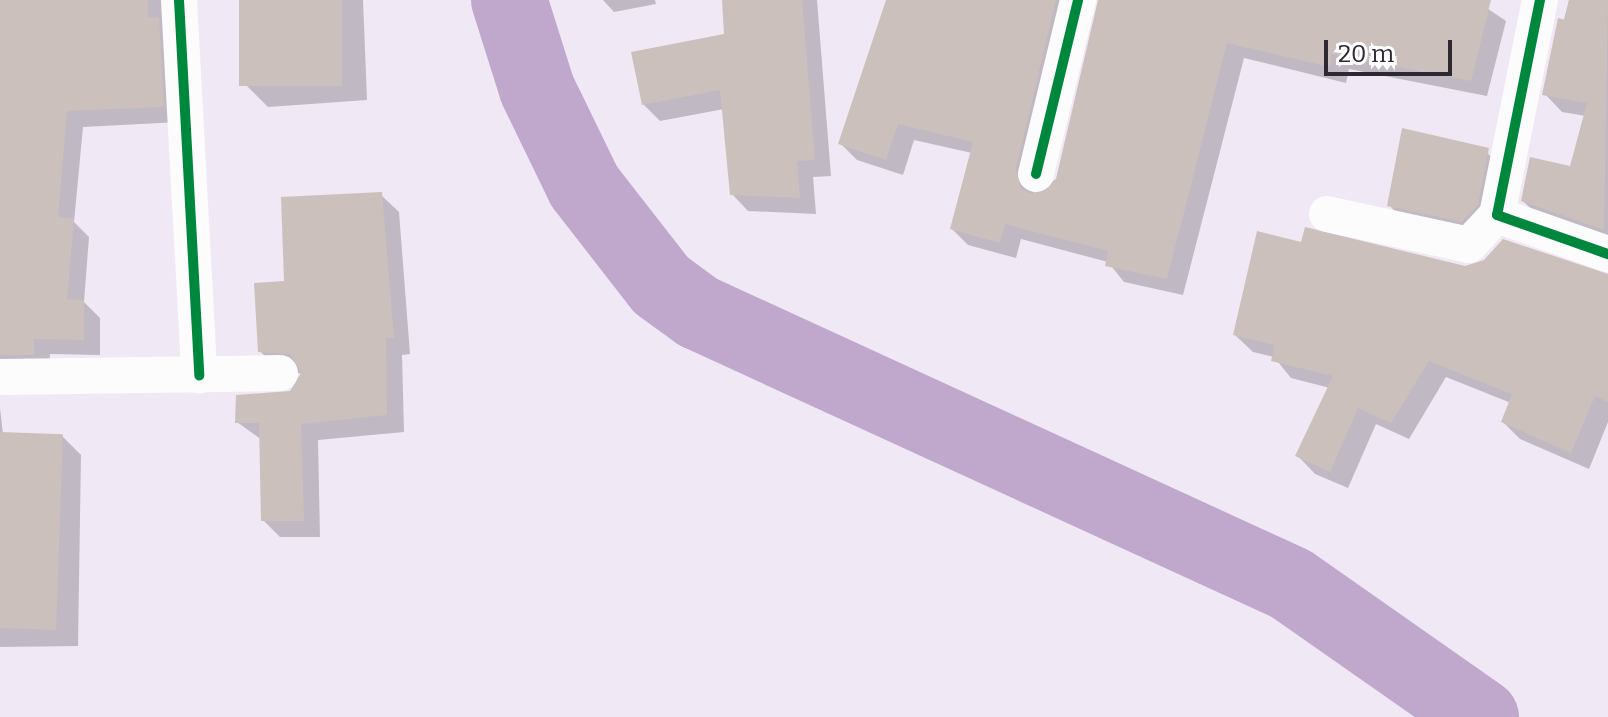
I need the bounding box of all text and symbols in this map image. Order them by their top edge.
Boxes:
scale bar [1328,24,1456,74]
text: 20 m [1338,40,1394,68]

